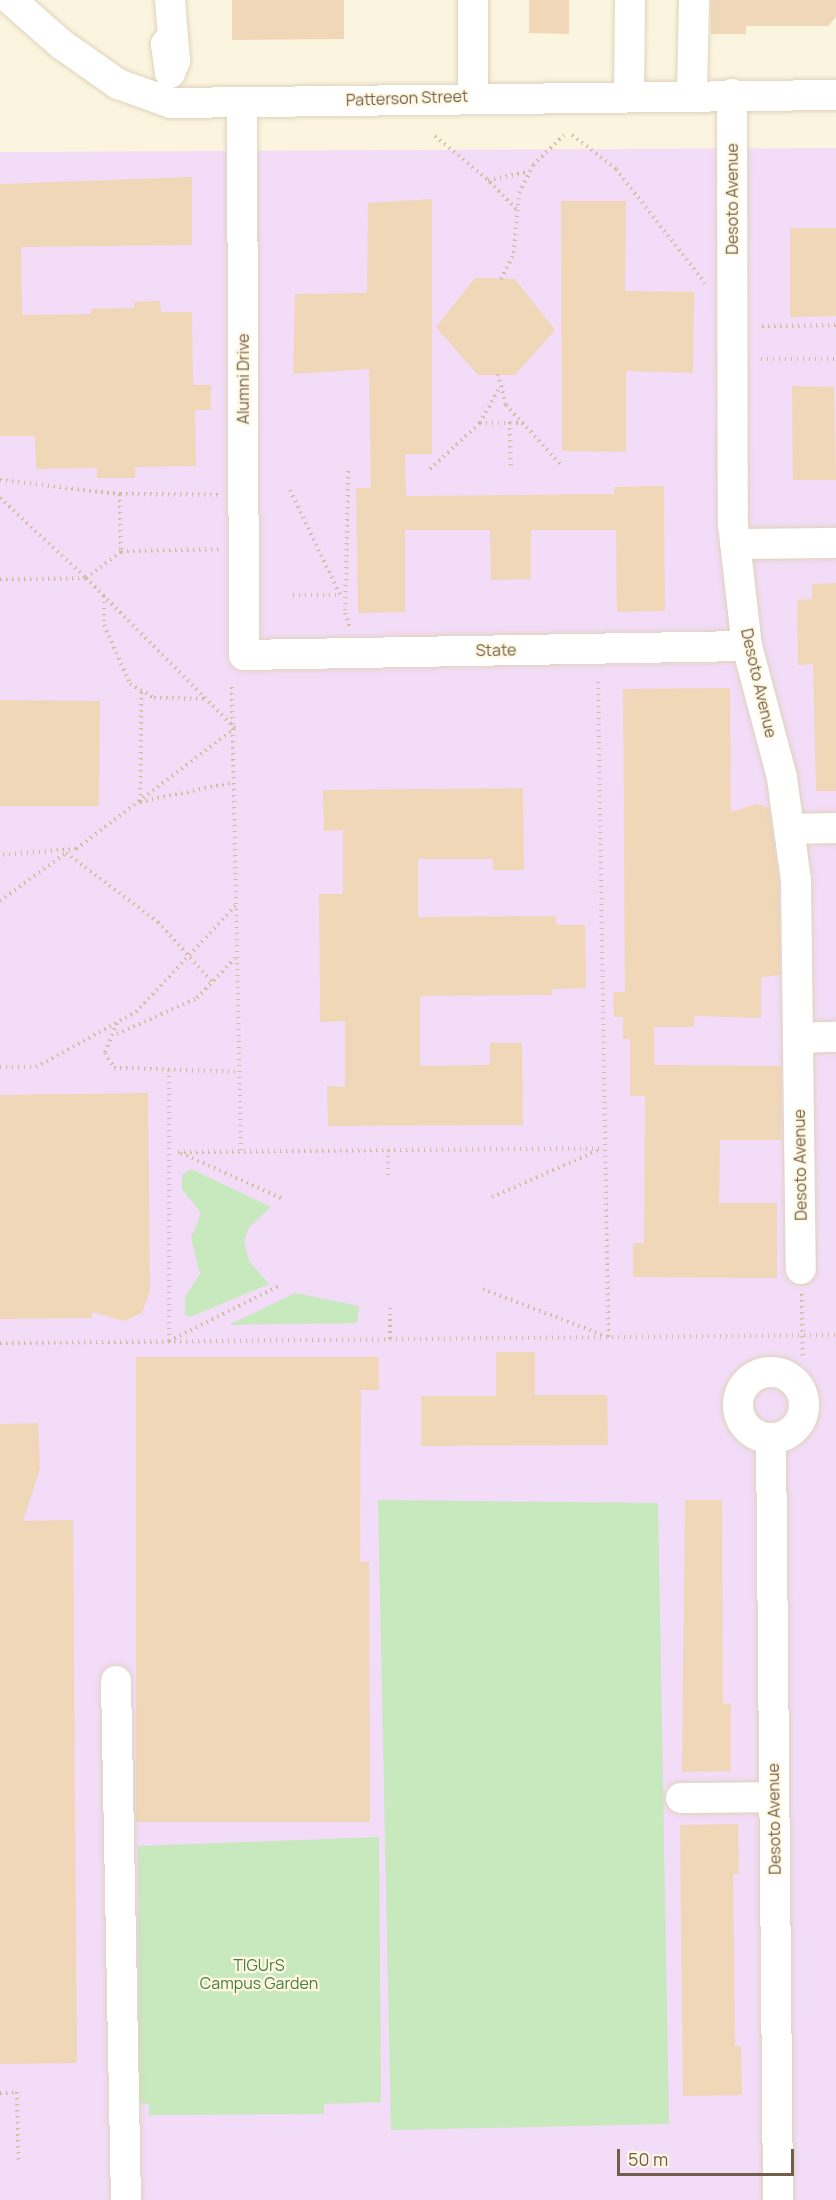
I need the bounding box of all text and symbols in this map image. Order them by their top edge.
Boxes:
street label: Patterson Street [346,86,468,110]
street label: Desoto Avenue [722,143,742,255]
street label: Alumni Drive [233,334,253,424]
street label: Desoto Avenue [737,627,781,739]
street label: State [476,640,516,660]
street label: Desoto Avenue [789,1109,811,1221]
street label: Desoto Avenue [763,1763,785,1875]
park label: TIGUrS Campus Garden [200,1955,318,1993]
scale bar [620,2137,797,2175]
text: 50 m [628,2147,668,2171]

